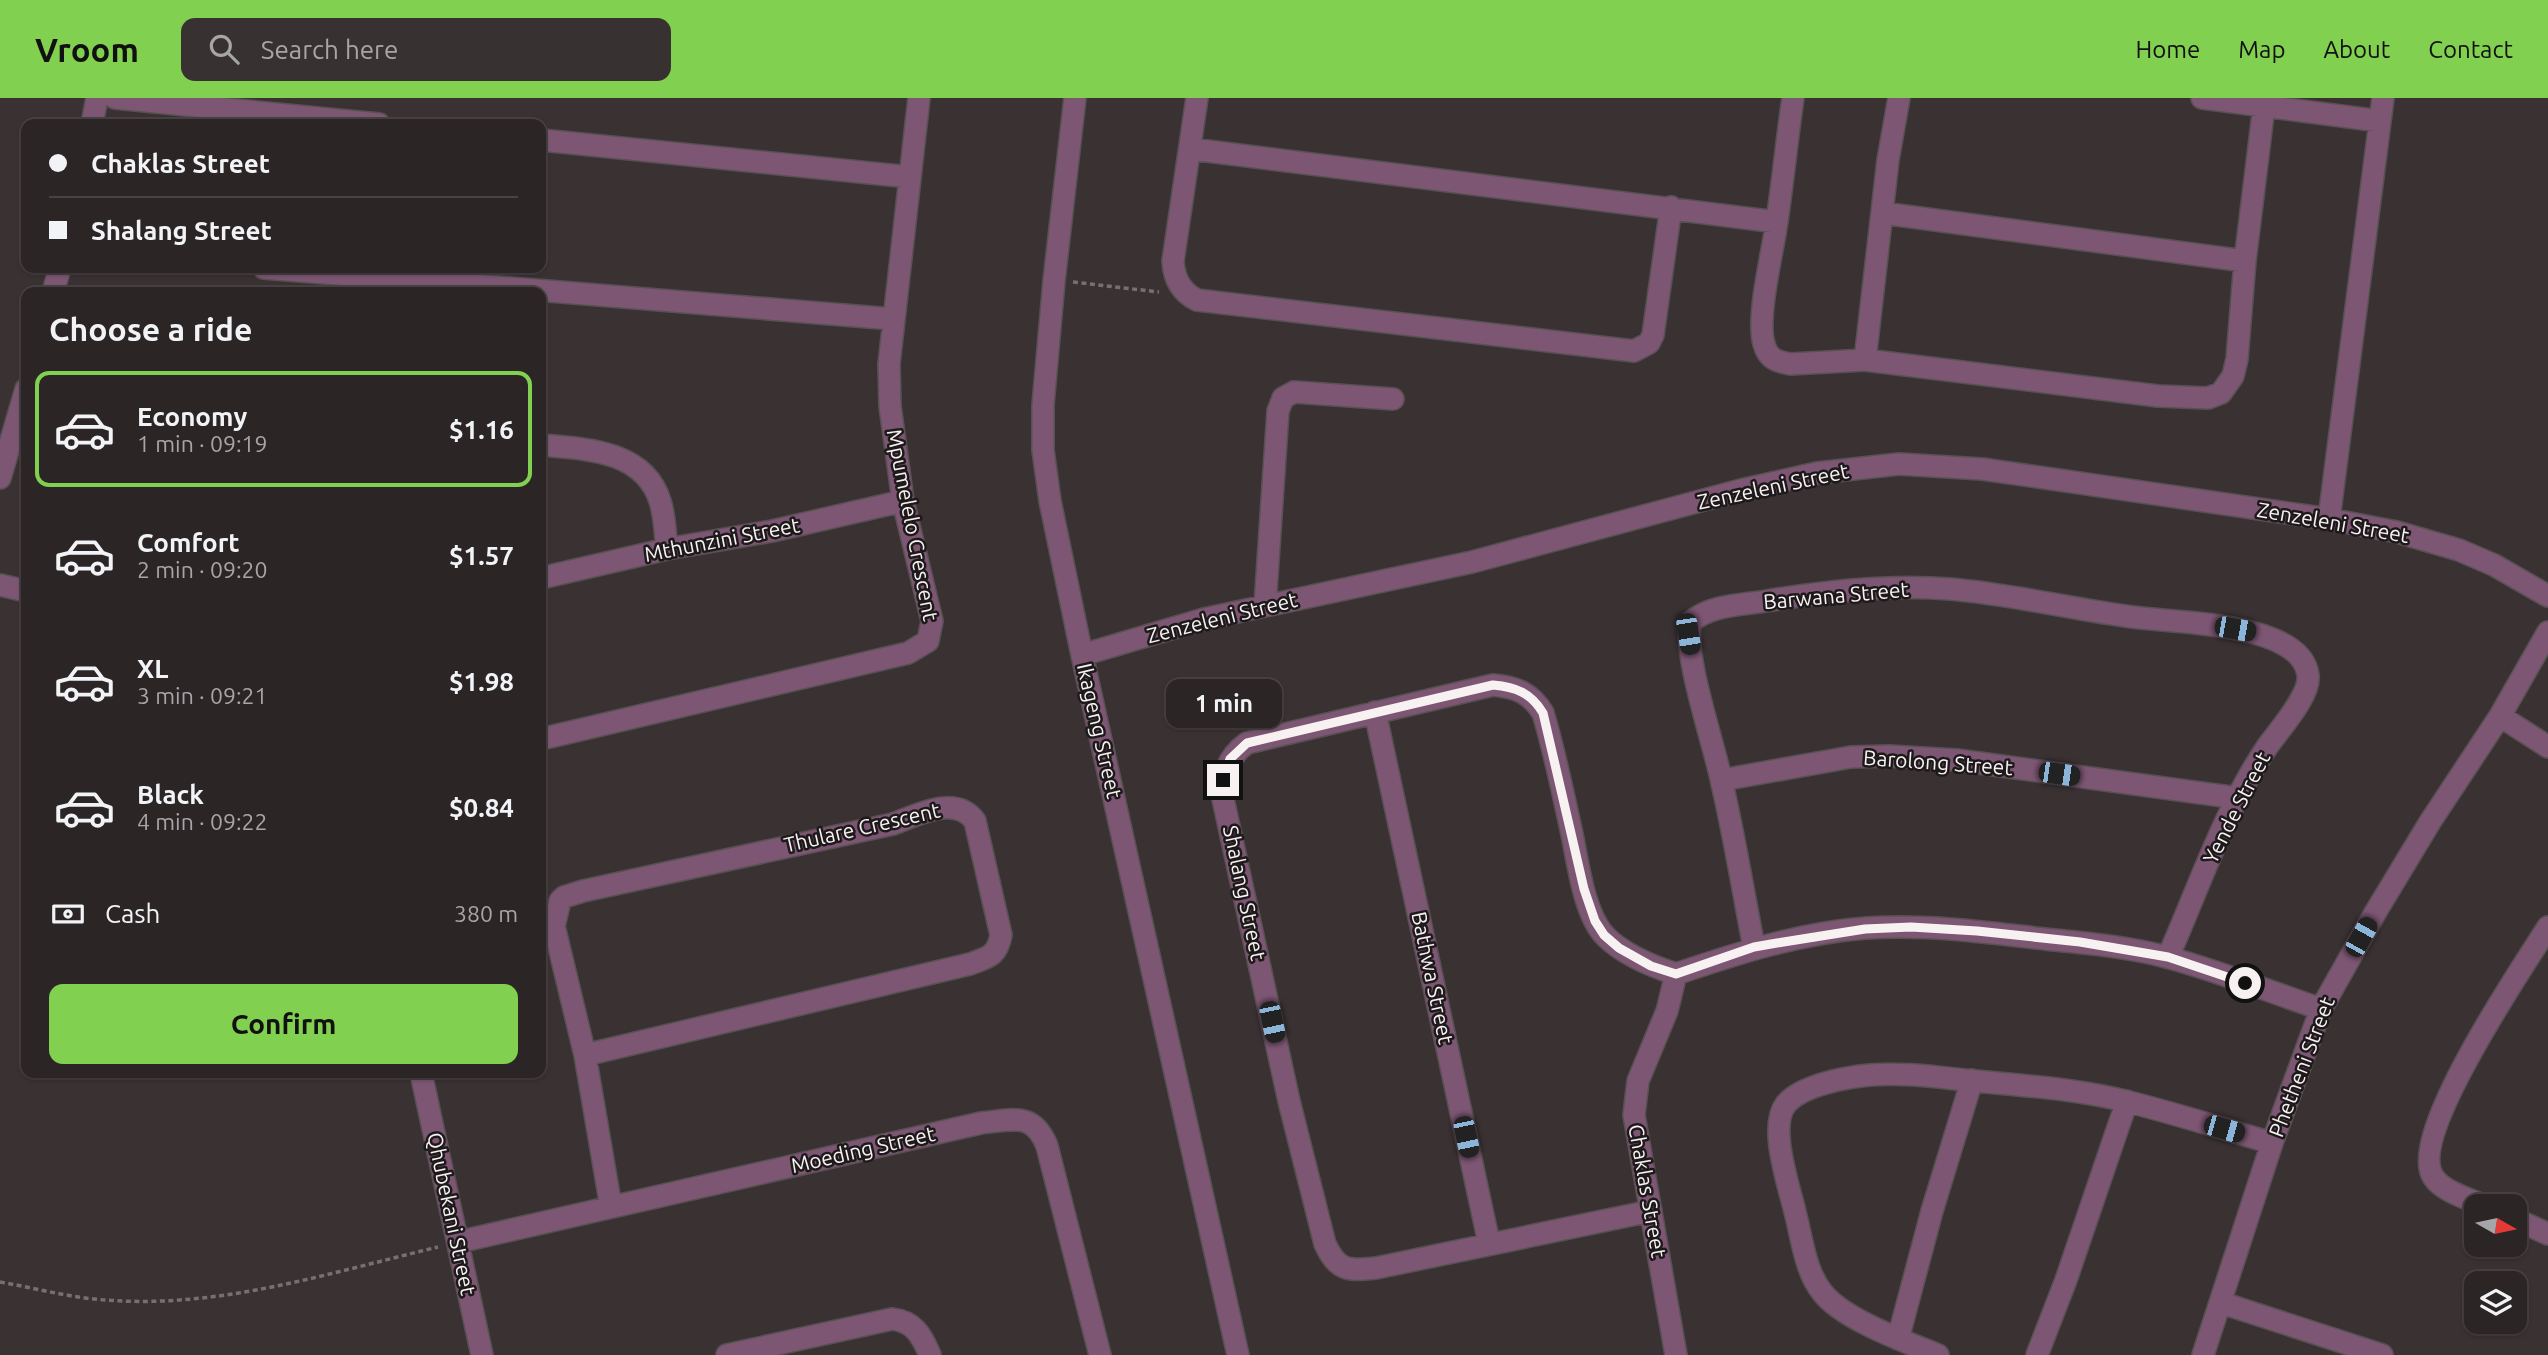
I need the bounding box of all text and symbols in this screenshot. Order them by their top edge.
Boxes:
search box [181,18,671,81]
icon: search [205,30,243,68]
text: Vroom [35,31,139,68]
text: Search here [261,35,398,64]
text: Home [2135,36,2200,63]
text: Map [2238,36,2285,63]
text: About [2323,36,2390,63]
text: Contact [2428,36,2513,63]
text: Chaklas Street [91,149,270,178]
text: Shalang Street [91,216,272,245]
text: Choose a ride [49,311,252,347]
icon: car [53,398,116,461]
text: Economy [137,402,247,431]
text: $1.16 [449,415,514,444]
street label: Mpumelelo Crescent [883,427,943,623]
text: 1 min · 09:19 [137,431,268,456]
street label: Zenzeleni Street [1695,458,1851,514]
street label: Zenzeleni Street [2255,497,2411,547]
street label: Mthunzini Street [642,512,802,566]
icon: car [53,524,116,587]
text: Comfort [137,528,240,557]
text: $1.57 [449,541,514,570]
text: 2 min · 09:20 [137,557,268,582]
street label: Barwana Street [1762,577,1910,613]
street label: Zenzeleni Street [1144,587,1299,647]
car [1675,612,1702,656]
car [2213,615,2258,643]
icon: car [53,650,116,713]
text: XL [137,654,168,683]
street label: Ikageng Street [1073,661,1127,801]
text: $1.98 [449,667,514,696]
callout: 1 min [1165,678,1281,728]
text: 3 min · 09:21 [137,683,268,708]
text: 1 min [1195,691,1253,716]
street label: Barolong Street [1863,745,2014,779]
street label: Yende Street [2198,748,2275,867]
car [2037,761,2082,787]
route end [1207,764,1239,796]
icon: car [53,776,116,839]
text: Black [137,780,204,809]
text: $0.84 [449,793,514,822]
street label: Thulare Crescent [781,797,942,857]
text: 4 min · 09:22 [137,809,268,834]
street label: Shalang Street [1219,823,1271,963]
icon: cash [49,895,87,933]
text: Cash [105,899,160,928]
text: 380 m [454,901,518,926]
street label: Bathwa Street [1407,909,1459,1046]
car [2342,914,2381,960]
route start [2229,967,2261,999]
button: Confirm [49,984,518,1064]
street label: Phetheni Street [2263,993,2339,1140]
car [1258,999,1287,1045]
car [2201,1113,2248,1145]
car [1452,1114,1481,1160]
street label: Moeding Street [788,1121,937,1177]
street label: Chaklas Street [1624,1122,1672,1259]
street label: Qhubekani Street [423,1130,481,1298]
north arrow [2464,1194,2527,1256]
map controls [2464,1194,2527,1334]
button: layers [2464,1271,2527,1334]

